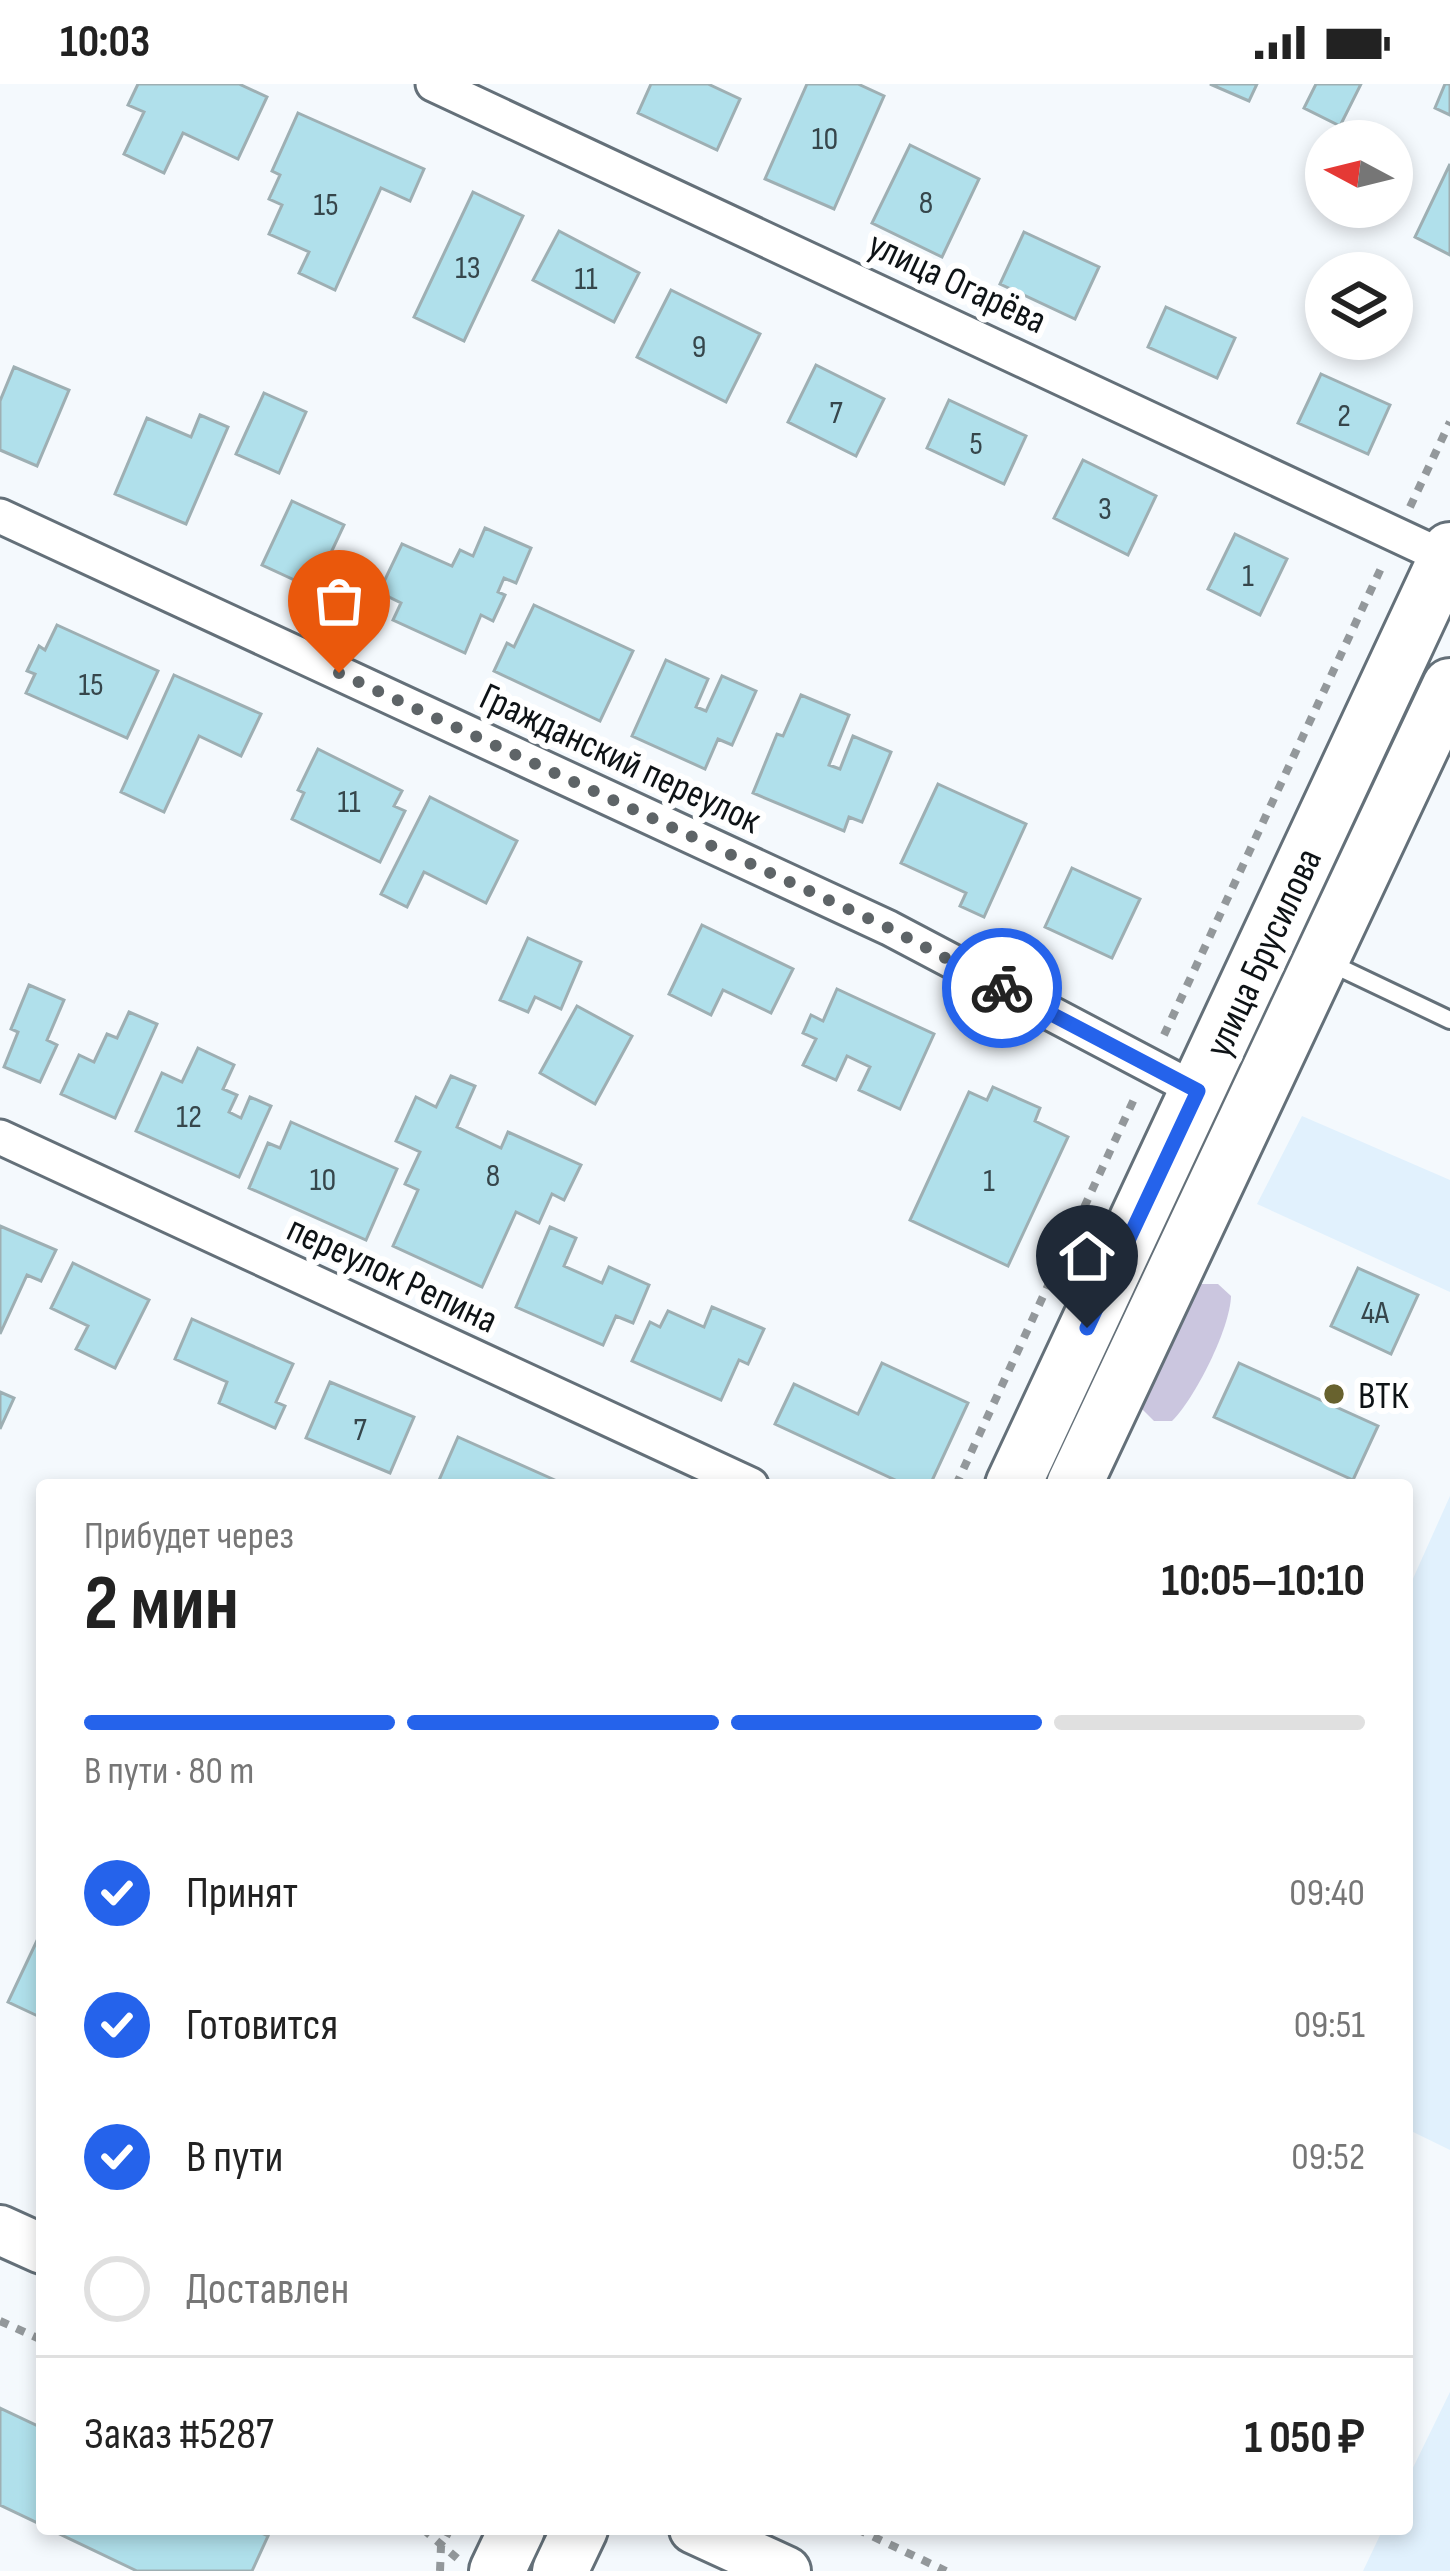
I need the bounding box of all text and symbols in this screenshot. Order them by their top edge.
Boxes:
text: 10:03 [60,15,150,70]
house number: 10 [812,119,838,159]
north arrow [1305,120,1413,228]
map controls [1305,120,1413,360]
house number: 8 [919,183,933,223]
house number: 15 [314,185,338,225]
street label: улица Огарёва [860,222,1053,345]
house number: 13 [455,248,481,288]
button: layers [1305,252,1413,360]
house number: 11 [574,259,598,299]
house number: 9 [692,327,706,367]
house number: 7 [829,393,843,433]
house number: 2 [1337,396,1351,436]
house number: 5 [969,424,983,464]
house number: 3 [1098,489,1112,529]
pin [288,550,390,673]
house number: 1 [1242,556,1254,596]
icon: bag [306,568,372,634]
house number: 15 [79,665,103,705]
street label: Гражданский переулок [472,674,768,845]
house number: 11 [337,782,361,822]
street label: улица Брусилова [1196,841,1333,1065]
courier [942,928,1062,1048]
icon: bike [969,955,1035,1021]
house number: 12 [176,1097,202,1137]
house number: 8 [486,1156,500,1196]
house number: 10 [310,1160,336,1200]
house number: 1 [983,1161,995,1201]
pin [1036,1205,1138,1328]
street label: переулок Репина [279,1206,505,1344]
icon: home [1054,1223,1120,1289]
house number: 4А [1361,1293,1390,1333]
place label: ВТК [1358,1373,1409,1420]
marker: ВТК [1321,1381,1347,1407]
house number: 7 [353,1410,367,1450]
text: Прибудет через [84,1513,294,1560]
text: 10:05–10:10 [1162,1554,1365,1609]
text: 2 мин [84,1558,239,1651]
text: В пути · 80 m [84,1748,254,1795]
icon: check [84,1860,150,1926]
text: Принят [186,1866,298,1921]
text: 09:40 [1289,1870,1365,1917]
icon: check [84,1992,150,2058]
text: Готовится [186,1998,338,2053]
text: 09:51 [1294,2002,1365,2049]
icon: check [84,2124,150,2190]
text: В пути [186,2130,283,2185]
text: 09:52 [1291,2134,1365,2181]
text: Доставлен [186,2262,349,2317]
text: Заказ #5287 [84,2407,274,2462]
text: 1 050 ₽ [1245,2411,1365,2466]

